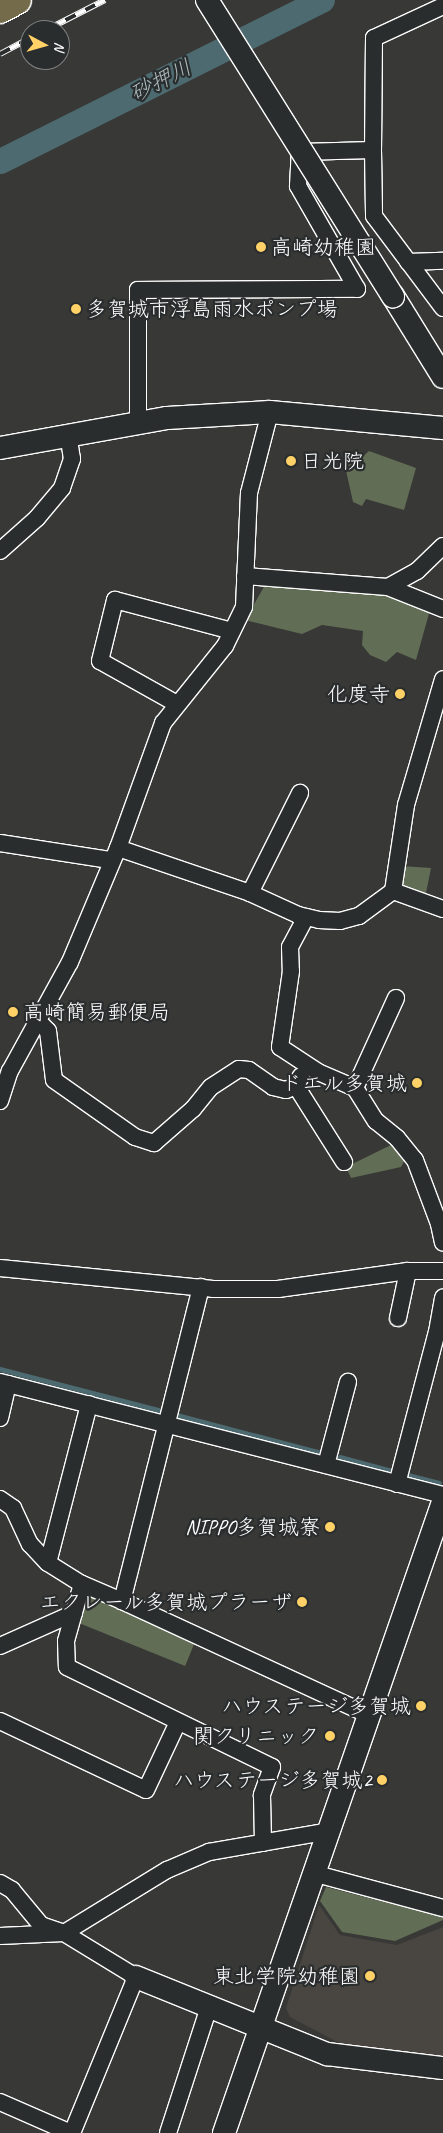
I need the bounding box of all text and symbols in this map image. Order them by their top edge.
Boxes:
north arrow [20,20,70,70]
text: N [51,41,68,52]
water label: 砂押川 [126,54,196,108]
place label: 高崎幼稚園 [271,234,376,260]
marker: 高崎幼稚園 [255,241,267,253]
place label: 多賀城市浮島雨水ポンプ場 [86,296,338,322]
marker: 多賀城市浮島雨水ポンプ場 [70,303,82,315]
place label: 日光院 [301,448,364,474]
marker: 日光院 [285,455,297,467]
place label: 化度寺 [327,681,390,707]
marker: 化度寺 [394,688,406,700]
place label: 高崎簡易郵便局 [23,999,170,1025]
marker: 高崎簡易郵便局 [7,1006,19,1018]
place label: ドエル多賀城 [281,1070,407,1096]
marker: ドエル多賀城 [411,1077,423,1089]
place label: NIPPO多賀城寮 [185,1514,320,1540]
marker: NIPPO多賀城寮 [324,1521,336,1533]
place label: エクレール多賀城プラーザ [39,1589,292,1615]
marker: エクレール多賀城プラーザ [296,1596,308,1608]
place label: ハウステージ多賀城 [222,1693,411,1719]
marker: ハウステージ多賀城 [415,1700,427,1712]
place label: 関クリニック [193,1723,319,1749]
marker: 関クリニック [323,1729,337,1743]
place label: ハウステージ多賀城2 [174,1767,372,1793]
marker: ハウステージ多賀城2 [376,1774,388,1786]
place label: 東北学院幼稚園 [213,1963,360,1989]
marker: 東北学院幼稚園 [364,1970,376,1982]

